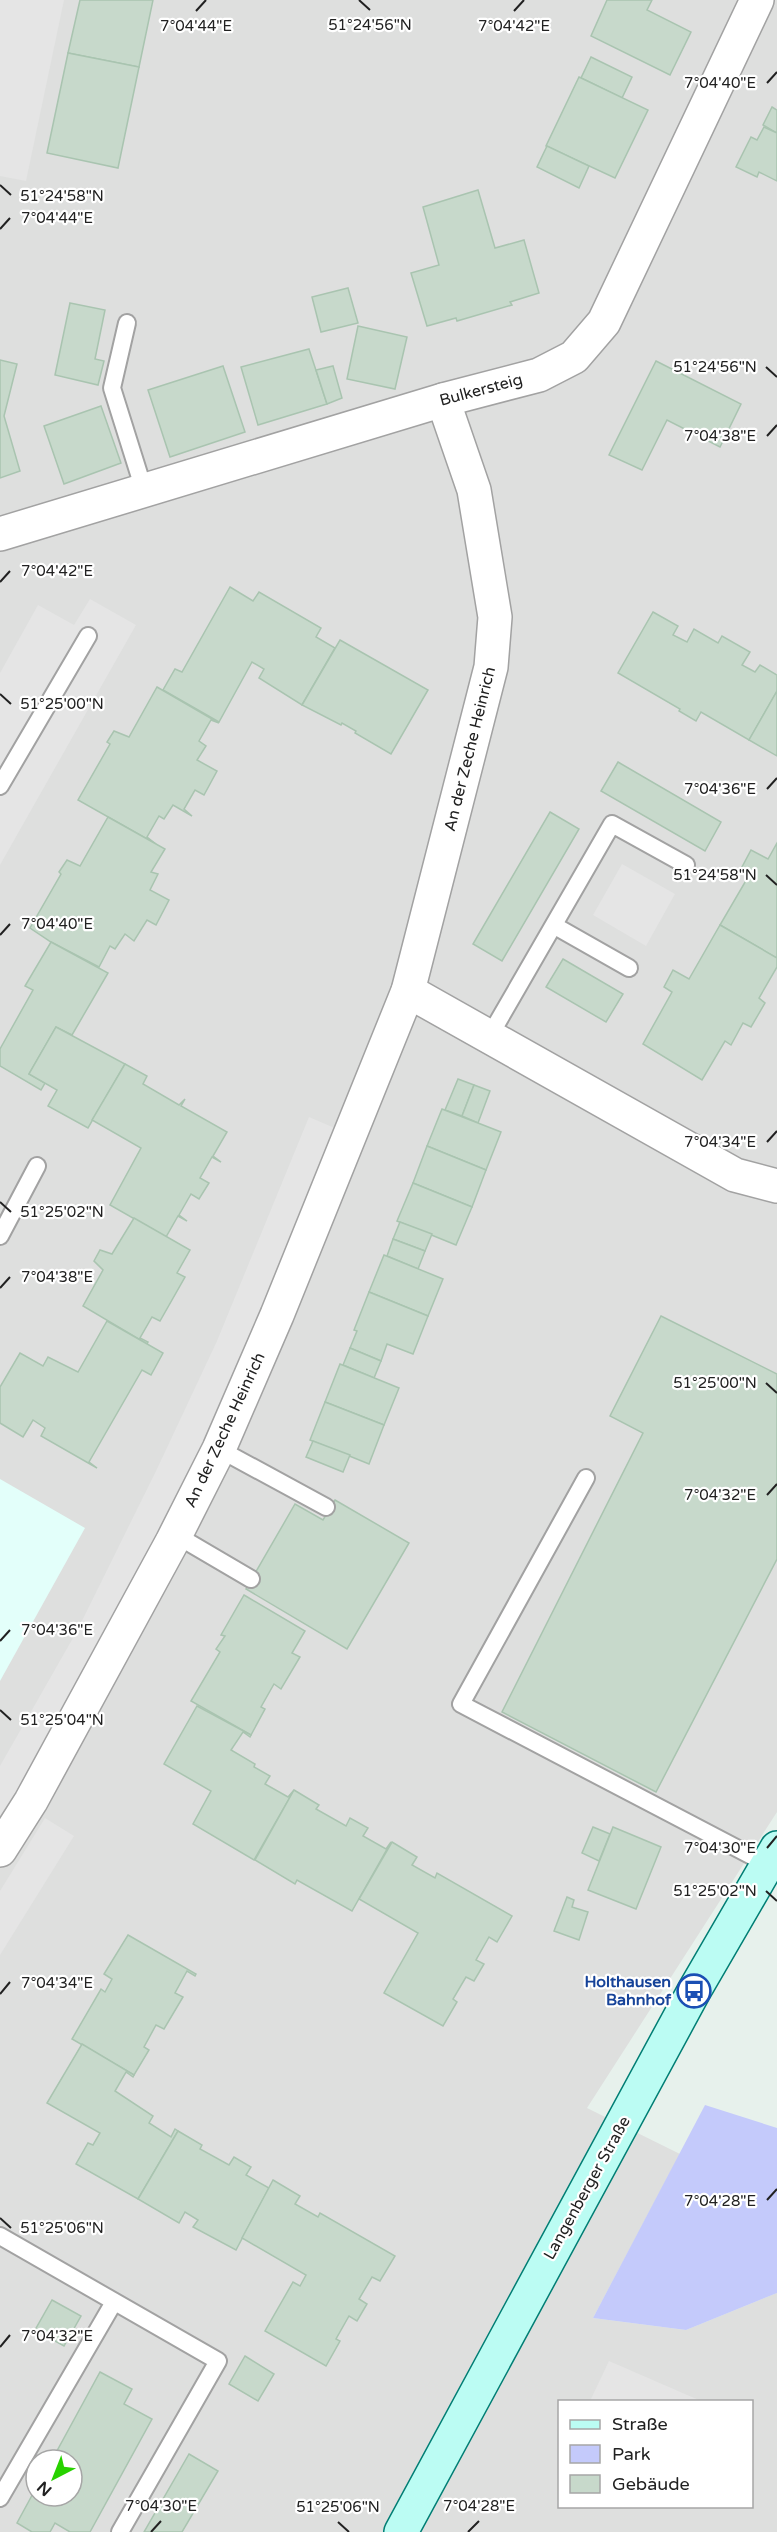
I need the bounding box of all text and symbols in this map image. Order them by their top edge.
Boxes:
text: 51°24'56"N [328,16,412,34]
text: 7°04'44"E [160,17,232,35]
text: 7°04'42"E [478,17,550,35]
text: 7°04'40"E [684,74,756,92]
text: 51°24'58"N [20,187,104,205]
text: 7°04'44"E [21,209,93,227]
text: 51°24'56"N [673,358,757,376]
street label: Bulkersteig [437,369,525,411]
text: 7°04'38"E [684,427,756,445]
text: 7°04'42"E [21,562,93,580]
street label: An der Zeche Heinrich [440,665,500,833]
text: 51°25'00"N [20,695,104,713]
text: 7°04'36"E [684,780,756,798]
text: 51°24'58"N [673,866,757,884]
text: 7°04'40"E [21,915,93,933]
text: 7°04'34"E [684,1133,756,1151]
text: 51°25'02"N [20,1203,104,1221]
text: 7°04'38"E [21,1268,93,1286]
street label: An der Zeche Heinrich [180,1349,270,1511]
text: 51°25'00"N [673,1374,757,1392]
text: 7°04'32"E [684,1486,756,1504]
text: 7°04'36"E [21,1621,93,1639]
text: 51°25'04"N [20,1711,104,1729]
text: 7°04'30"E [684,1839,756,1857]
text: 51°25'02"N [673,1882,757,1900]
place label: Holthausen Bahnhof [584,1972,672,2010]
bus stop icon: Holthausen Bahnhof [676,1973,712,2009]
text: 7°04'34"E [21,1974,93,1992]
street label: Langenberger Straße [539,2113,635,2263]
text: 7°04'28"E [684,2192,756,2210]
text: 51°25'06"N [20,2219,104,2237]
text: 7°04'32"E [21,2327,93,2345]
legend [558,2400,753,2508]
text: Straße [612,2413,668,2435]
text: Park [612,2443,651,2465]
north arrow [24,2448,84,2508]
text: Gebäude [612,2473,690,2495]
text: N [33,2477,56,2500]
text: 7°04'30"E [125,2497,197,2515]
text: 7°04'28"E [443,2497,515,2515]
text: 51°25'06"N [296,2498,380,2516]

